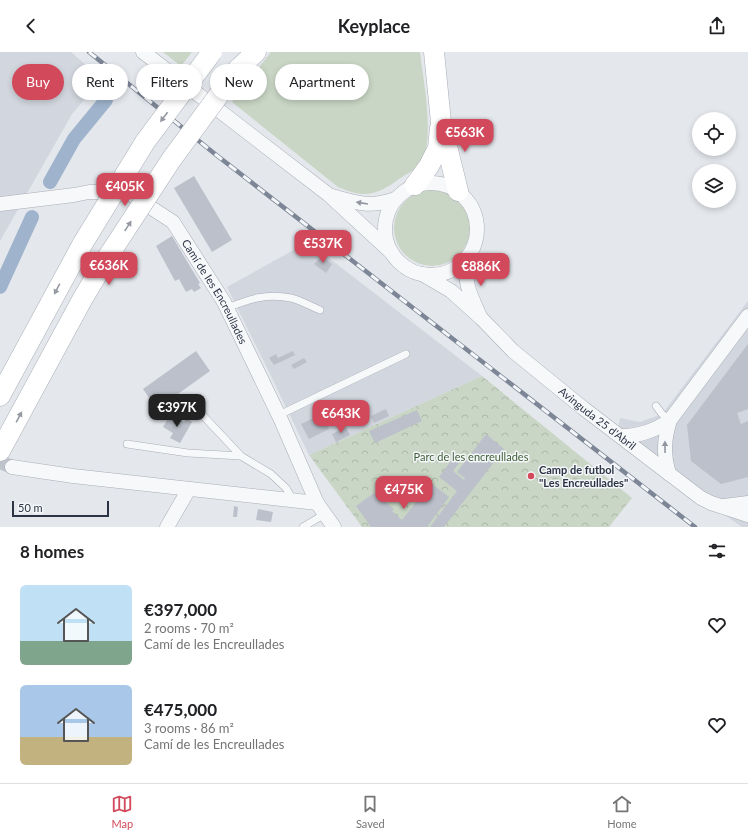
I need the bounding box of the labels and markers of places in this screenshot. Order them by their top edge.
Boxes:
pin: €563K [437,119,493,153]
pin: €405K [97,173,153,207]
pin: €537K [295,230,351,264]
pin: €636K [81,252,137,286]
pin: €886K [453,253,509,287]
pin: €397K [149,394,205,428]
pin: €643K [313,400,369,434]
place label: Camp de futbol "Les Encreullades" [539,463,628,489]
marker: Camp de futbol "Les Encreullades" [526,471,536,481]
pin: €475K [376,476,432,510]

